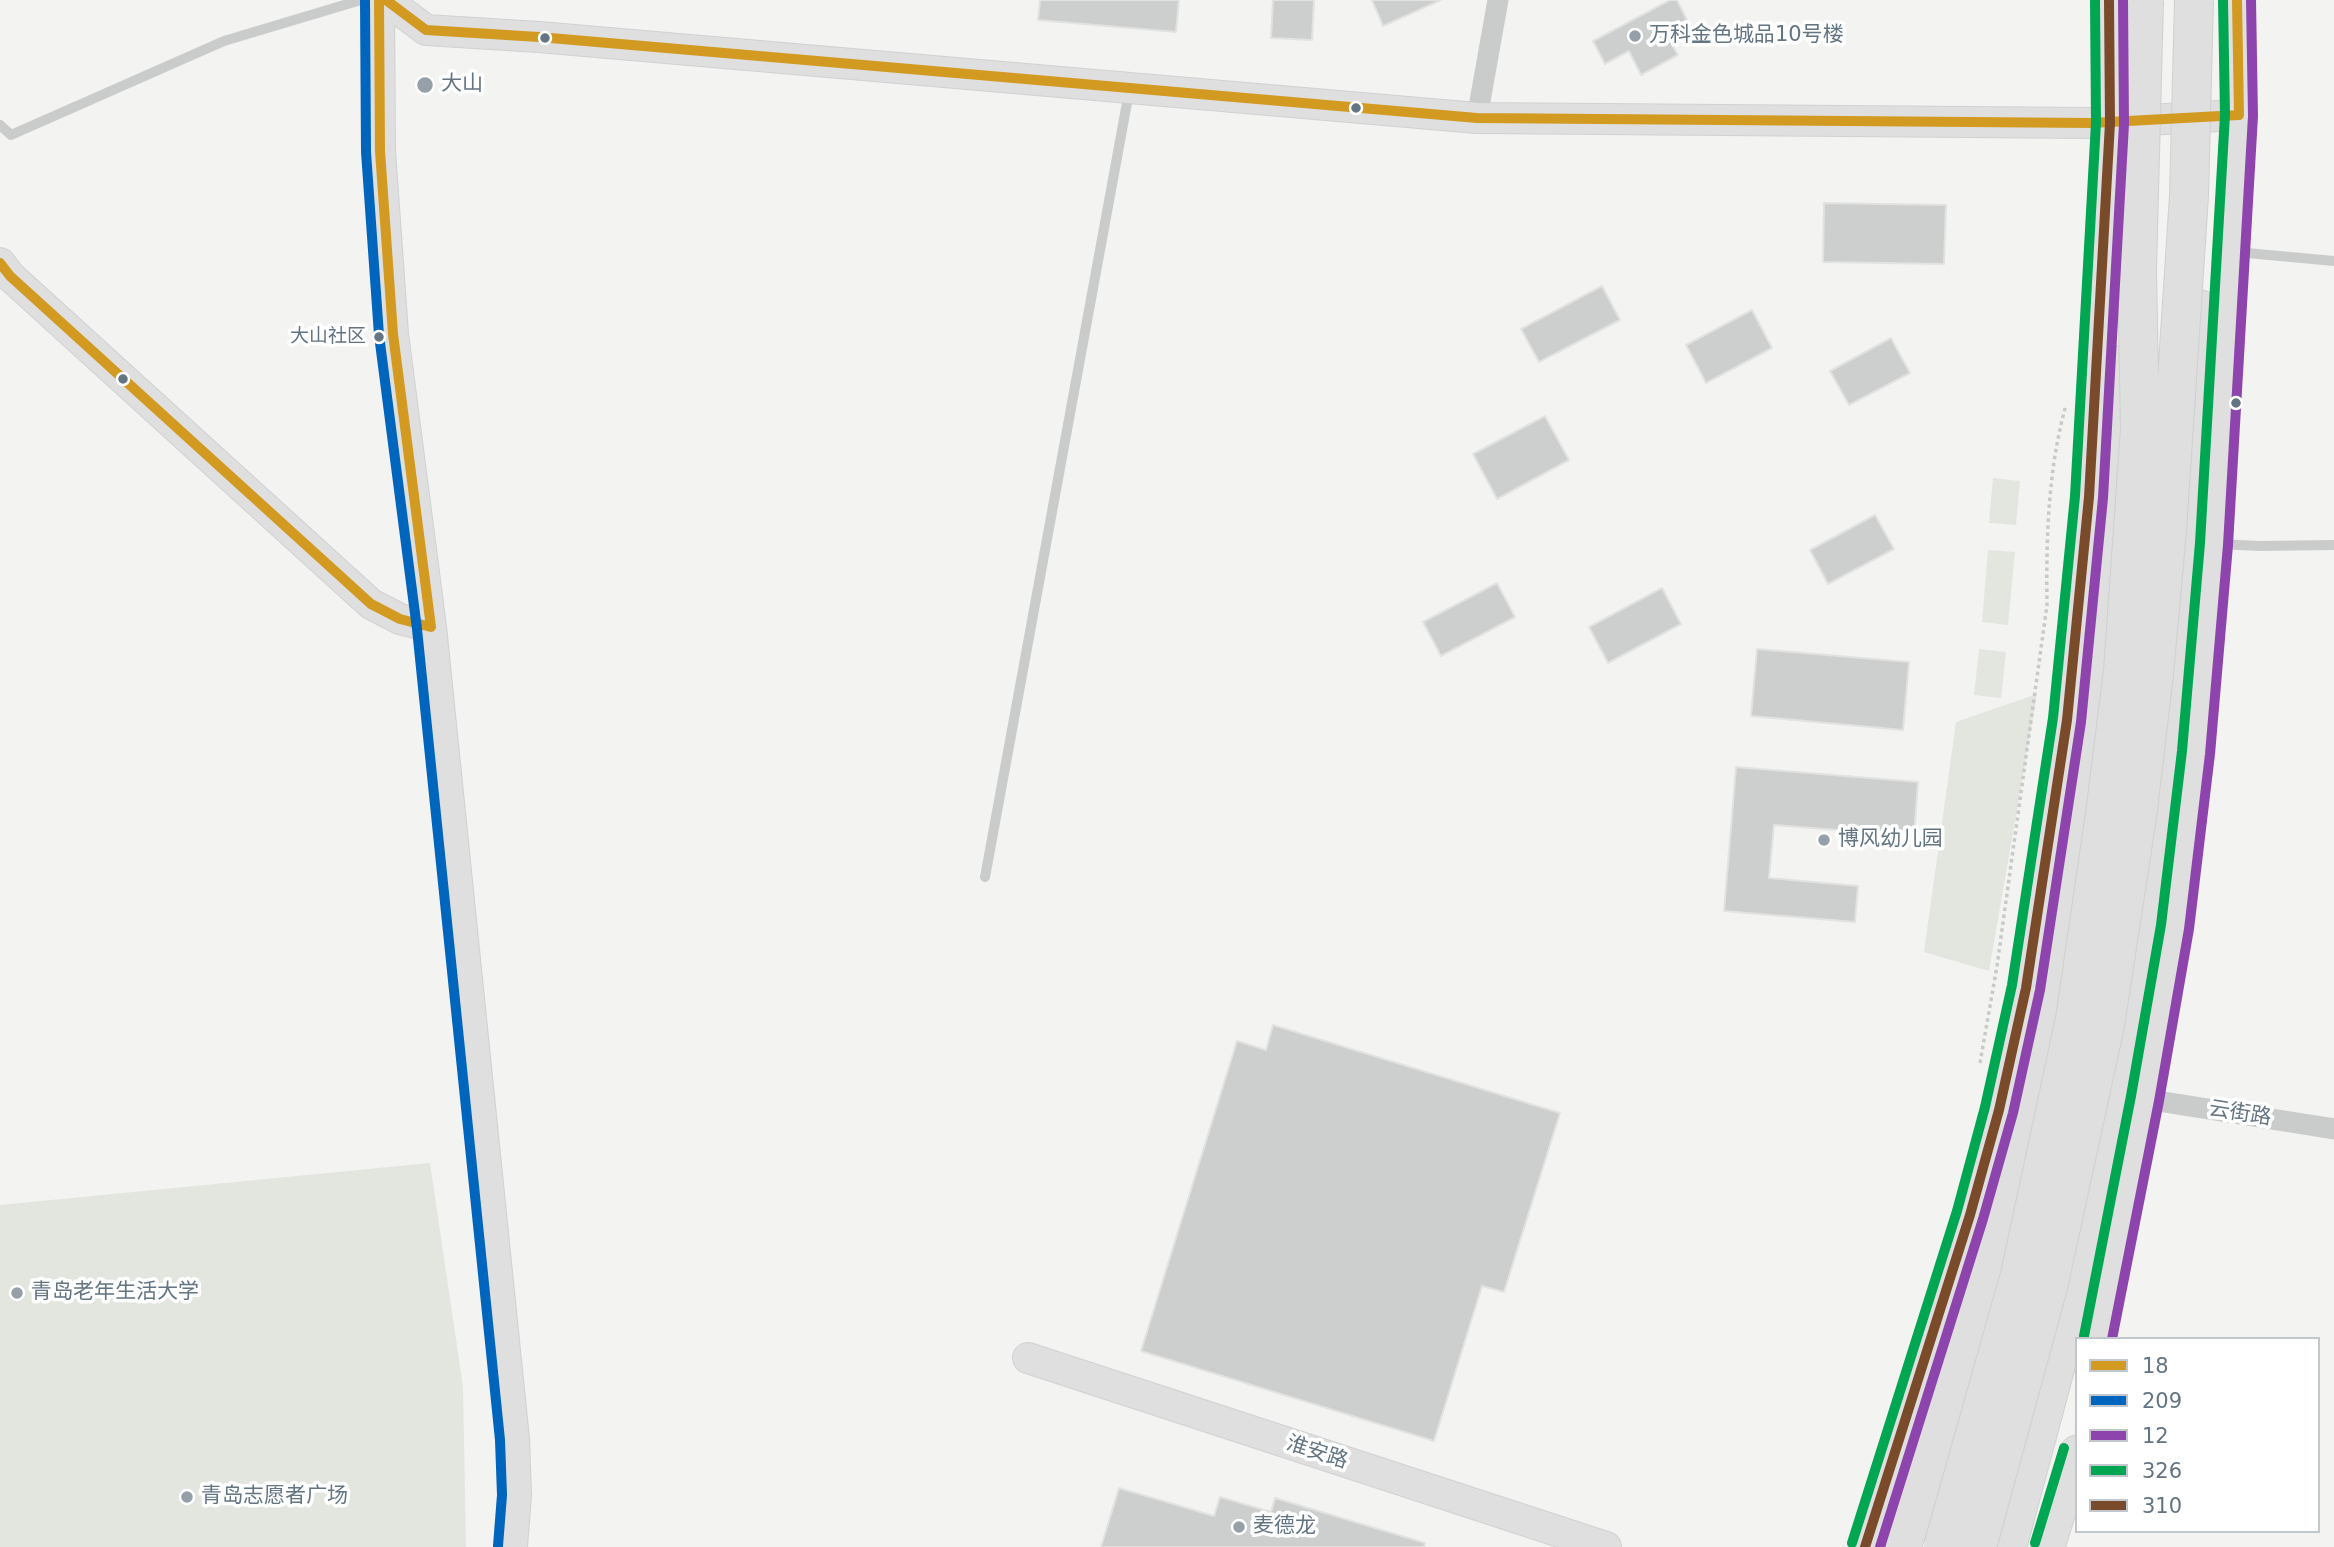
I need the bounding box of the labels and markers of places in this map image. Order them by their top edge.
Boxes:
place label: 万科金色城品10号楼 [1649,23,1844,49]
marker: 万科金色城品10号楼 [1627,28,1643,44]
unlabelled marker [538,31,552,45]
place label: 大山 [441,72,483,98]
marker: 大山 [415,75,435,95]
unlabelled marker [1349,101,1363,115]
place label: 大山社区 [290,326,366,348]
marker: 大山社区 [372,330,386,344]
unlabelled marker [116,372,130,386]
unlabelled marker [2229,396,2243,410]
place label: 博风幼儿园 [1838,827,1943,853]
marker: 博风幼儿园 [1816,832,1832,848]
place label: 青岛老年生活大学 [31,1280,199,1306]
marker: 青岛老年生活大学 [9,1285,25,1301]
place label: 青岛志愿者广场 [201,1484,348,1510]
marker: 青岛志愿者广场 [179,1489,195,1505]
place label: 麦德龙 [1253,1514,1316,1540]
marker: 麦德龙 [1231,1519,1247,1535]

